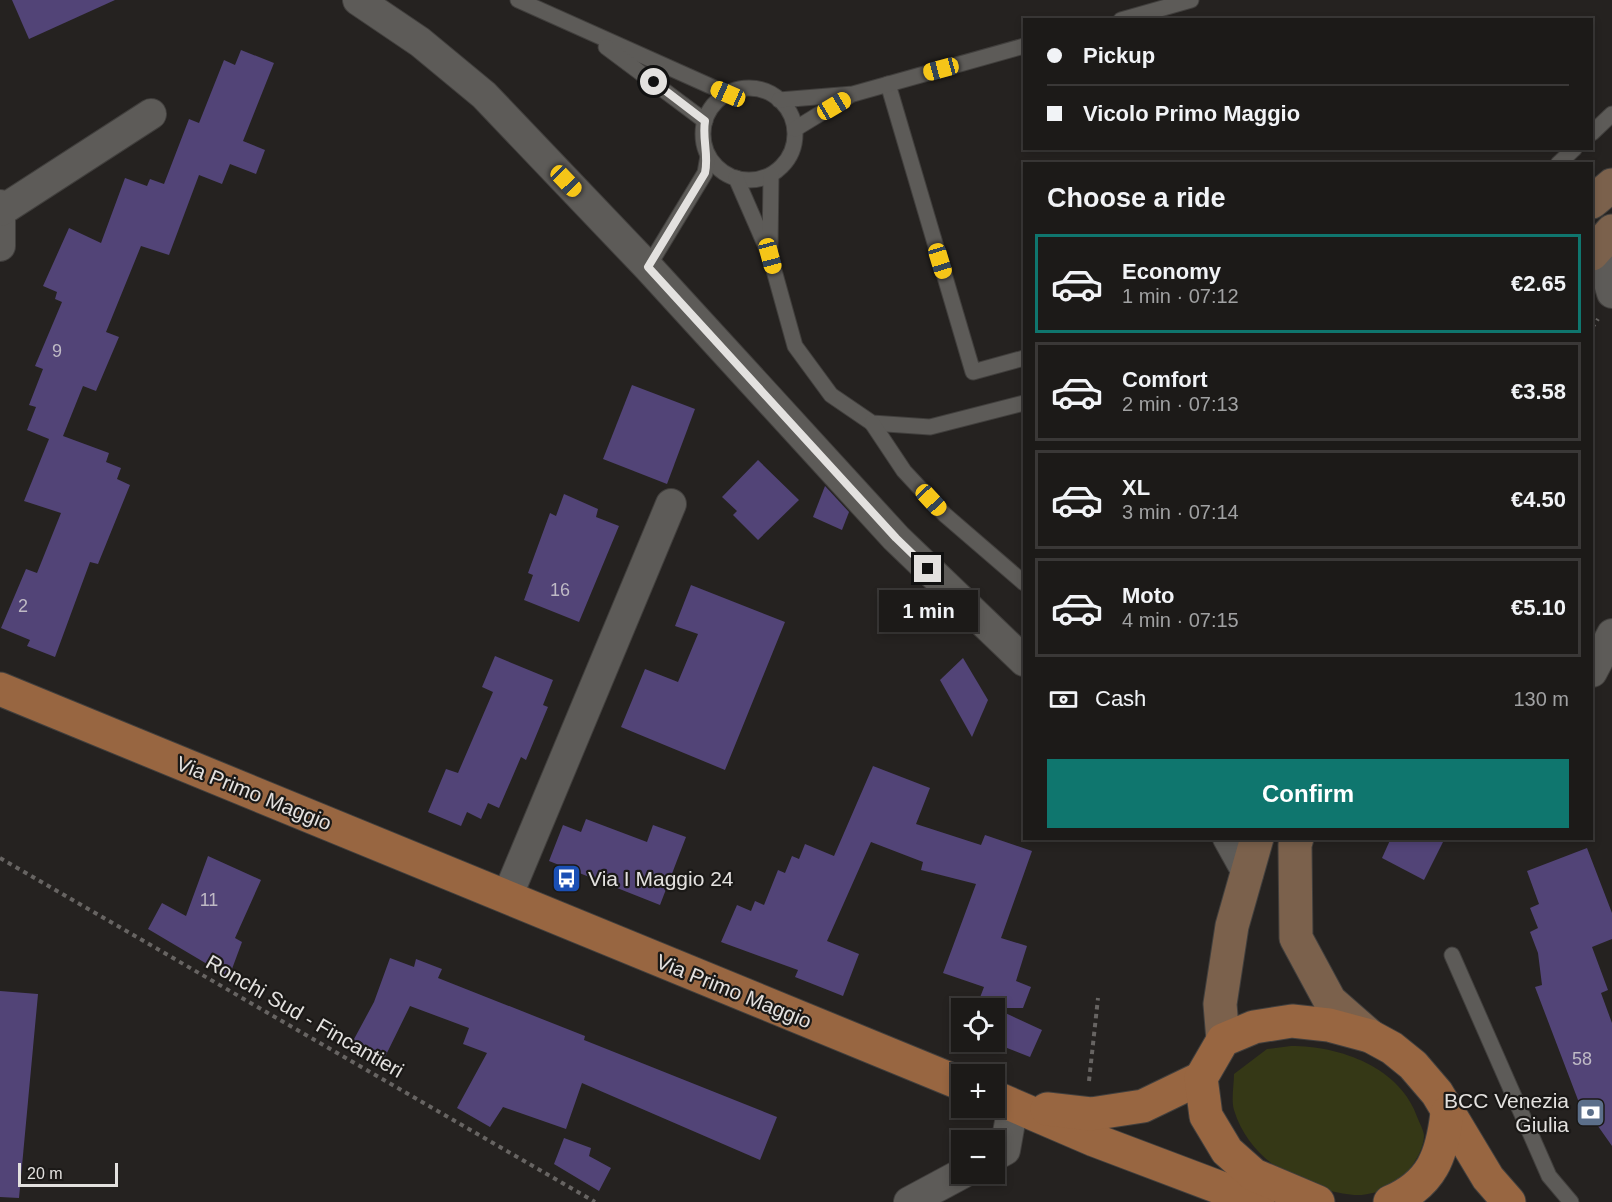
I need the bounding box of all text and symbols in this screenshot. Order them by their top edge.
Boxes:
text: Pickup [1083,43,1155,68]
car [921,56,961,82]
route start [640,68,667,95]
car [708,78,748,110]
car [814,89,854,123]
text: Vicolo Primo Maggio [1083,101,1300,126]
car [547,162,585,200]
text: Choose a ride [1047,183,1226,213]
car [757,236,783,276]
car [926,241,954,281]
icon: car [1050,257,1104,311]
text: Economy [1122,259,1221,284]
text: €2.65 [1511,271,1566,296]
text: 1 min · 07:12 [1122,285,1239,307]
house number: 9 [52,341,62,361]
icon: car [1050,365,1104,419]
text: Comfort [1122,367,1208,392]
text: €3.58 [1511,379,1566,404]
text: 2 min · 07:13 [1122,393,1239,415]
icon: car [1050,473,1104,527]
text: XL [1122,475,1150,500]
car [912,481,950,519]
text: €4.50 [1511,487,1566,512]
text: 3 min · 07:14 [1122,501,1239,523]
route end [914,555,941,582]
house number: 16 [550,580,570,600]
icon: car [1050,581,1104,635]
text: Moto [1122,583,1175,608]
callout: 1 min [878,590,978,632]
text: €5.10 [1511,595,1566,620]
house number: 2 [18,596,28,616]
text: 1 min [902,600,955,622]
text: 4 min · 07:15 [1122,609,1239,631]
icon: cash [1047,683,1080,716]
text: Cash [1095,686,1146,711]
text: 130 m [1513,688,1569,710]
street label: Via Primo Maggio [173,751,335,835]
button: Confirm [1047,759,1569,828]
bus stop icon: Via I Maggio 24 [551,862,583,894]
place label: Via I Maggio 24 [588,867,734,890]
house number: 11 [200,890,218,910]
street label: Via Primo Maggio [653,949,815,1033]
street label: Ronchi Sud - Fincantieri [202,950,408,1082]
map controls [951,998,1005,1184]
button: locate [951,998,1005,1052]
house number: 58 [1572,1049,1592,1069]
button: + [951,1064,1005,1118]
place label: BCC Venezia Giulia [1444,1089,1569,1136]
bank icon: BCC Venezia Giulia [1574,1096,1606,1128]
button: − [951,1130,1005,1184]
scale bar [18,1160,118,1188]
text: 20 m [27,1165,63,1182]

